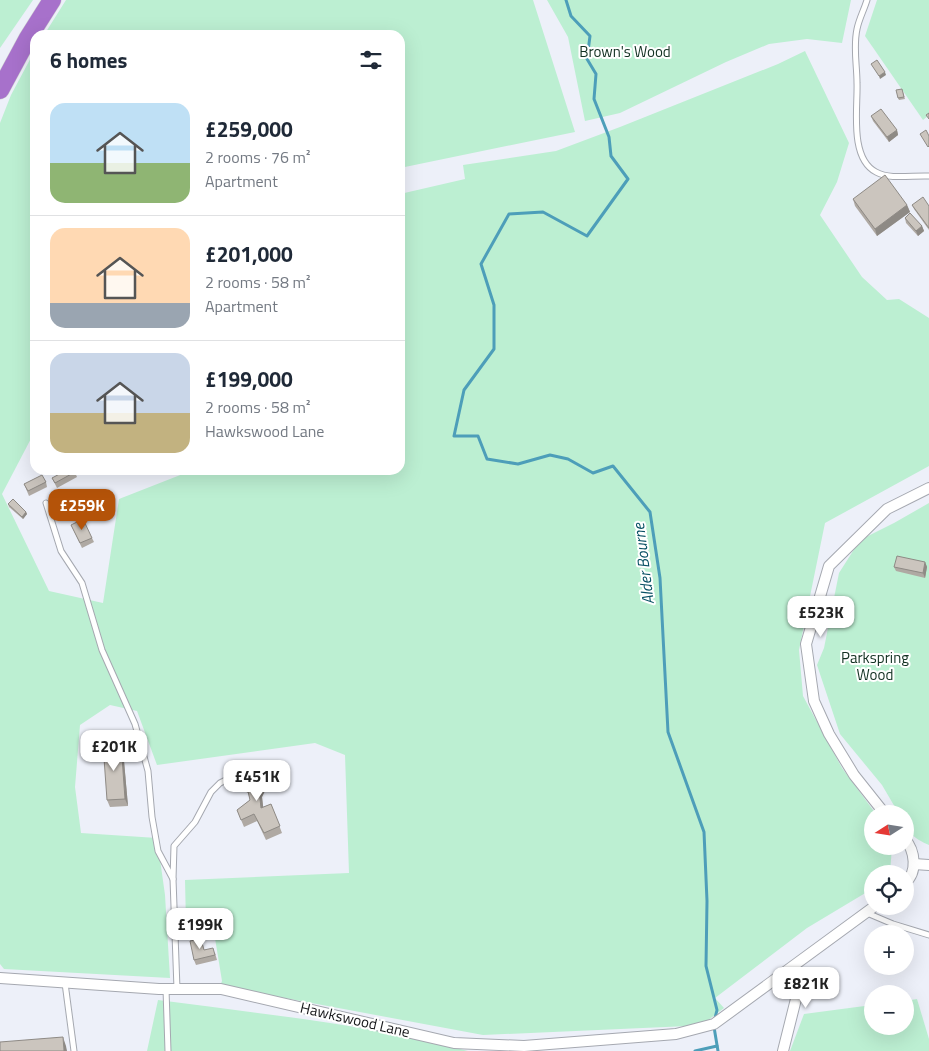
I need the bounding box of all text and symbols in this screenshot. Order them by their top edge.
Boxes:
park label: Brown's Wood [579,40,671,63]
text: 6 homes [50,44,127,76]
icon: filters [357,46,385,74]
text: £259,000 [205,113,293,145]
icon: home [90,123,150,183]
text: 2 rooms · 76 m² [205,145,310,169]
text: Apartment [205,169,278,193]
text: £201,000 [205,238,293,270]
icon: home [90,248,150,308]
text: 2 rooms · 58 m² [205,270,310,294]
text: Apartment [205,294,278,318]
text: £199,000 [205,363,293,395]
icon: home [90,373,150,433]
text: 2 rooms · 58 m² [205,395,310,419]
text: Hawkswood Lane [205,419,324,443]
pin: £259K [47,488,117,531]
text: £259K [59,493,105,517]
water label: Alder Bourne [626,520,660,606]
pin: £523K [786,596,856,638]
text: £523K [798,600,844,624]
park label: Parkspring Wood [841,646,909,686]
pin: £201K [79,730,149,772]
text: £201K [91,734,137,758]
pin: £451K [222,760,292,802]
text: £451K [234,764,280,788]
north arrow [864,805,914,855]
map controls [864,805,914,1035]
button: locate [864,865,914,915]
pin: £199K [165,908,235,950]
text: £199K [177,912,223,936]
button: + [864,925,914,975]
pin: £821K [771,966,841,1009]
text: £821K [783,971,829,995]
button: − [864,985,914,1035]
street label: Hawkswood Lane [298,996,412,1043]

